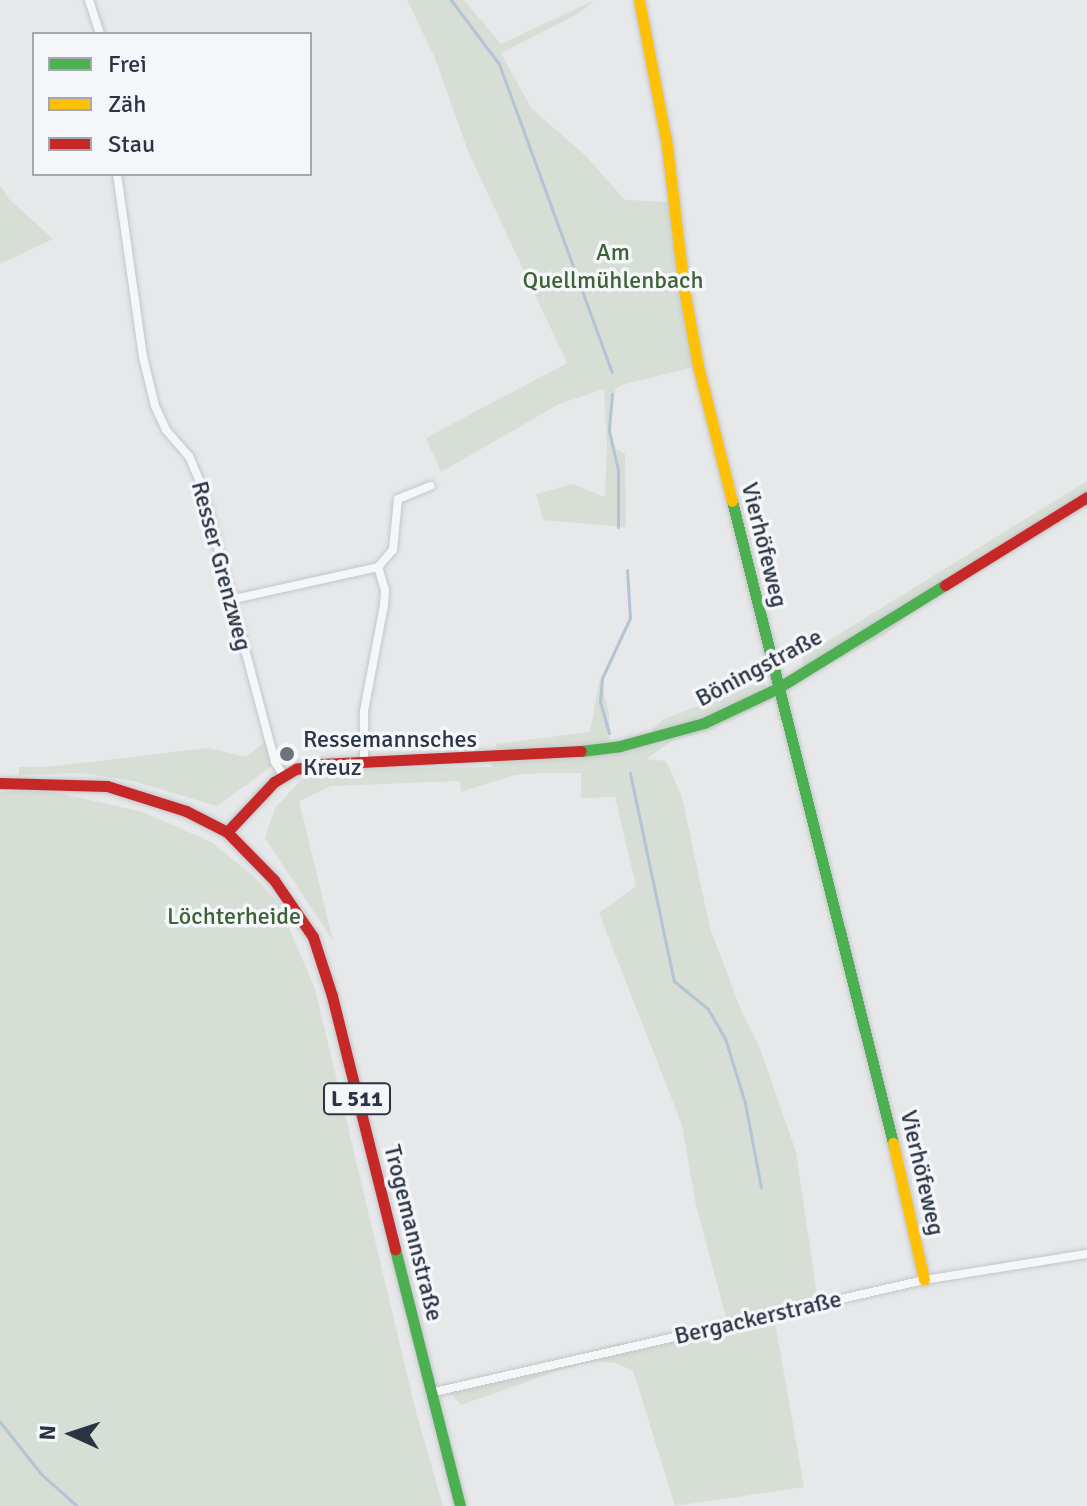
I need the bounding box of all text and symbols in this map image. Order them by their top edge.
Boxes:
legend [32,32,312,176]
text: Frei [108,49,147,79]
text: Zäh [108,89,146,119]
text: Stau [108,129,155,159]
park label: Am Quellmühlenbach [523,239,703,295]
street label: Resser Grenzweg [185,478,257,654]
street label: Vierhöfeweg [735,480,793,610]
street label: Böningstraße [691,623,827,713]
place label: Ressemannsches Kreuz [303,726,477,782]
marker: Ressemannsches Kreuz [278,745,296,763]
park label: Löchterheide [167,903,301,931]
road number: L 511 [323,1081,391,1117]
street label: Vierhöfeweg [894,1108,950,1238]
street label: Trogemannstraße [377,1142,449,1324]
street label: Bergackerstraße [672,1285,844,1351]
north arrow [32,1394,112,1474]
text: N [34,1424,61,1441]

